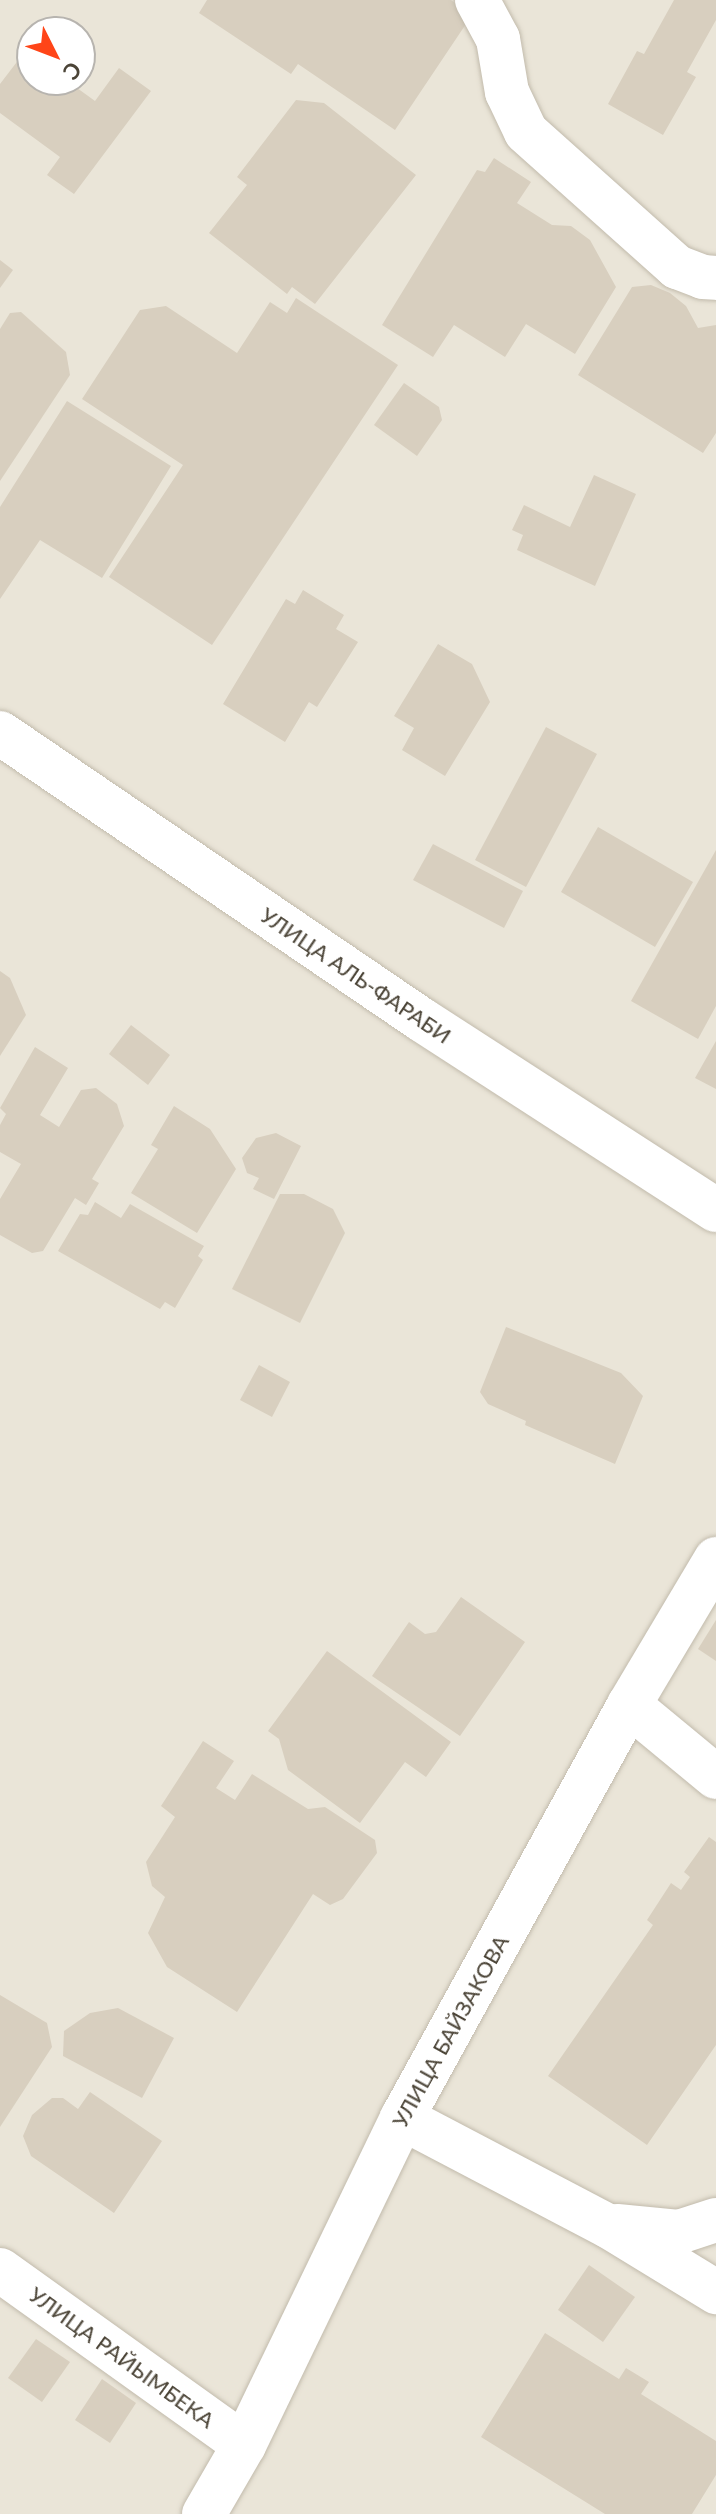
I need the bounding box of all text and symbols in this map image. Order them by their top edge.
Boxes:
north arrow [16,16,96,96]
text: С [58,57,88,85]
street label: УЛИЦА АЛЬ-ФАРАБИ [256,901,456,1049]
street label: УЛИЦА БАЙЗАКОВА [386,1930,514,2132]
street label: УЛИЦА РАЙЫМБЕКА [24,2281,220,2433]

